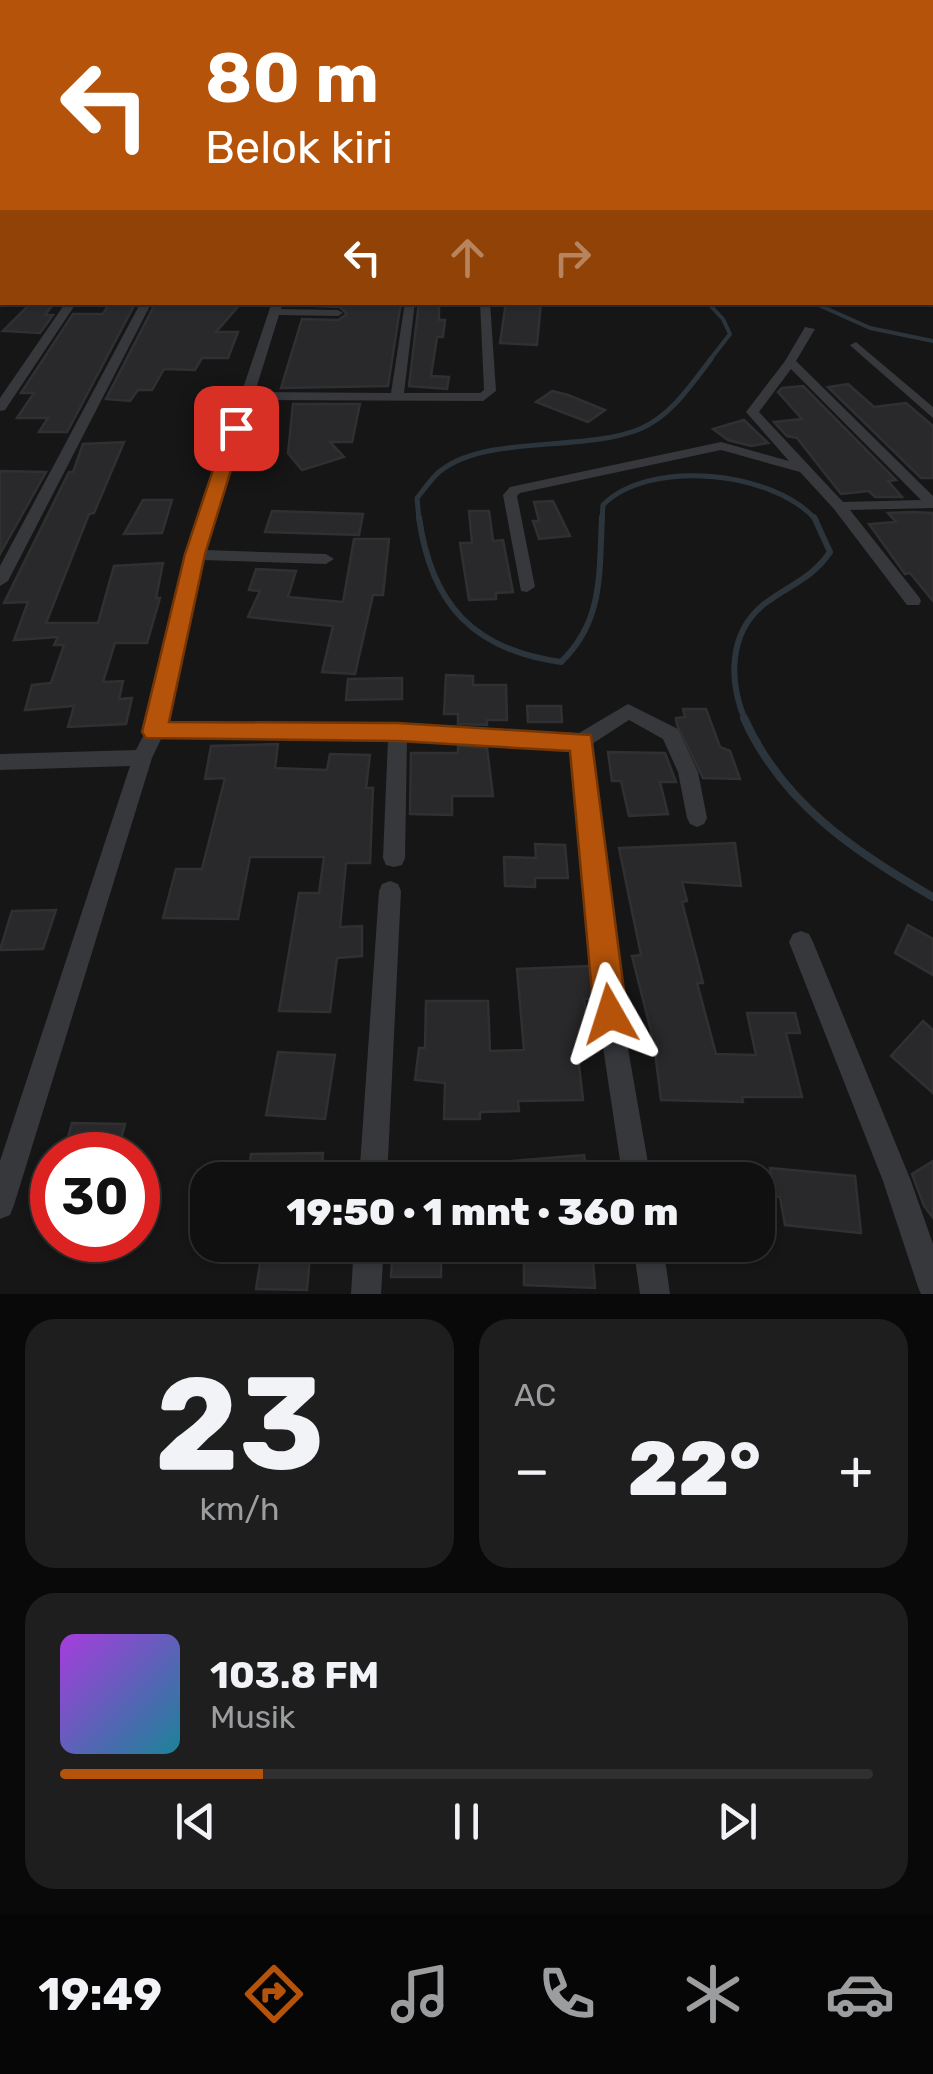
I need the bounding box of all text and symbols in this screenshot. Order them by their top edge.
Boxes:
text: 80 m [205,37,379,120]
icon: left [40,40,170,170]
text: Belok kiri [205,121,393,174]
icon: left [335,230,390,285]
icon: ahead [440,230,495,285]
icon: right [545,230,600,285]
pin [194,386,279,471]
icon: arrive [209,401,264,456]
position arrow [558,962,662,1066]
speed limit sign: 30 [30,1132,160,1262]
text: 19:50 · 1 mnt · 360 m [287,1189,678,1235]
text: 23 [154,1347,325,1502]
text: AC [514,1376,556,1414]
text: 22° [628,1425,761,1514]
text: − [514,1438,550,1503]
text: + [839,1438,873,1503]
text: km/h [200,1490,279,1528]
text: 103.8 FM [210,1652,379,1698]
text: Musik [210,1698,295,1736]
icon: previous [168,1794,223,1849]
icon: pause [439,1794,494,1849]
icon: next [710,1794,765,1849]
icon: directions [239,1959,309,2029]
icon: music [385,1959,455,2029]
icon: phone [532,1959,602,2029]
icon: climate [678,1959,748,2029]
icon: car [825,1959,895,2029]
text: 19:49 [38,1968,162,2021]

